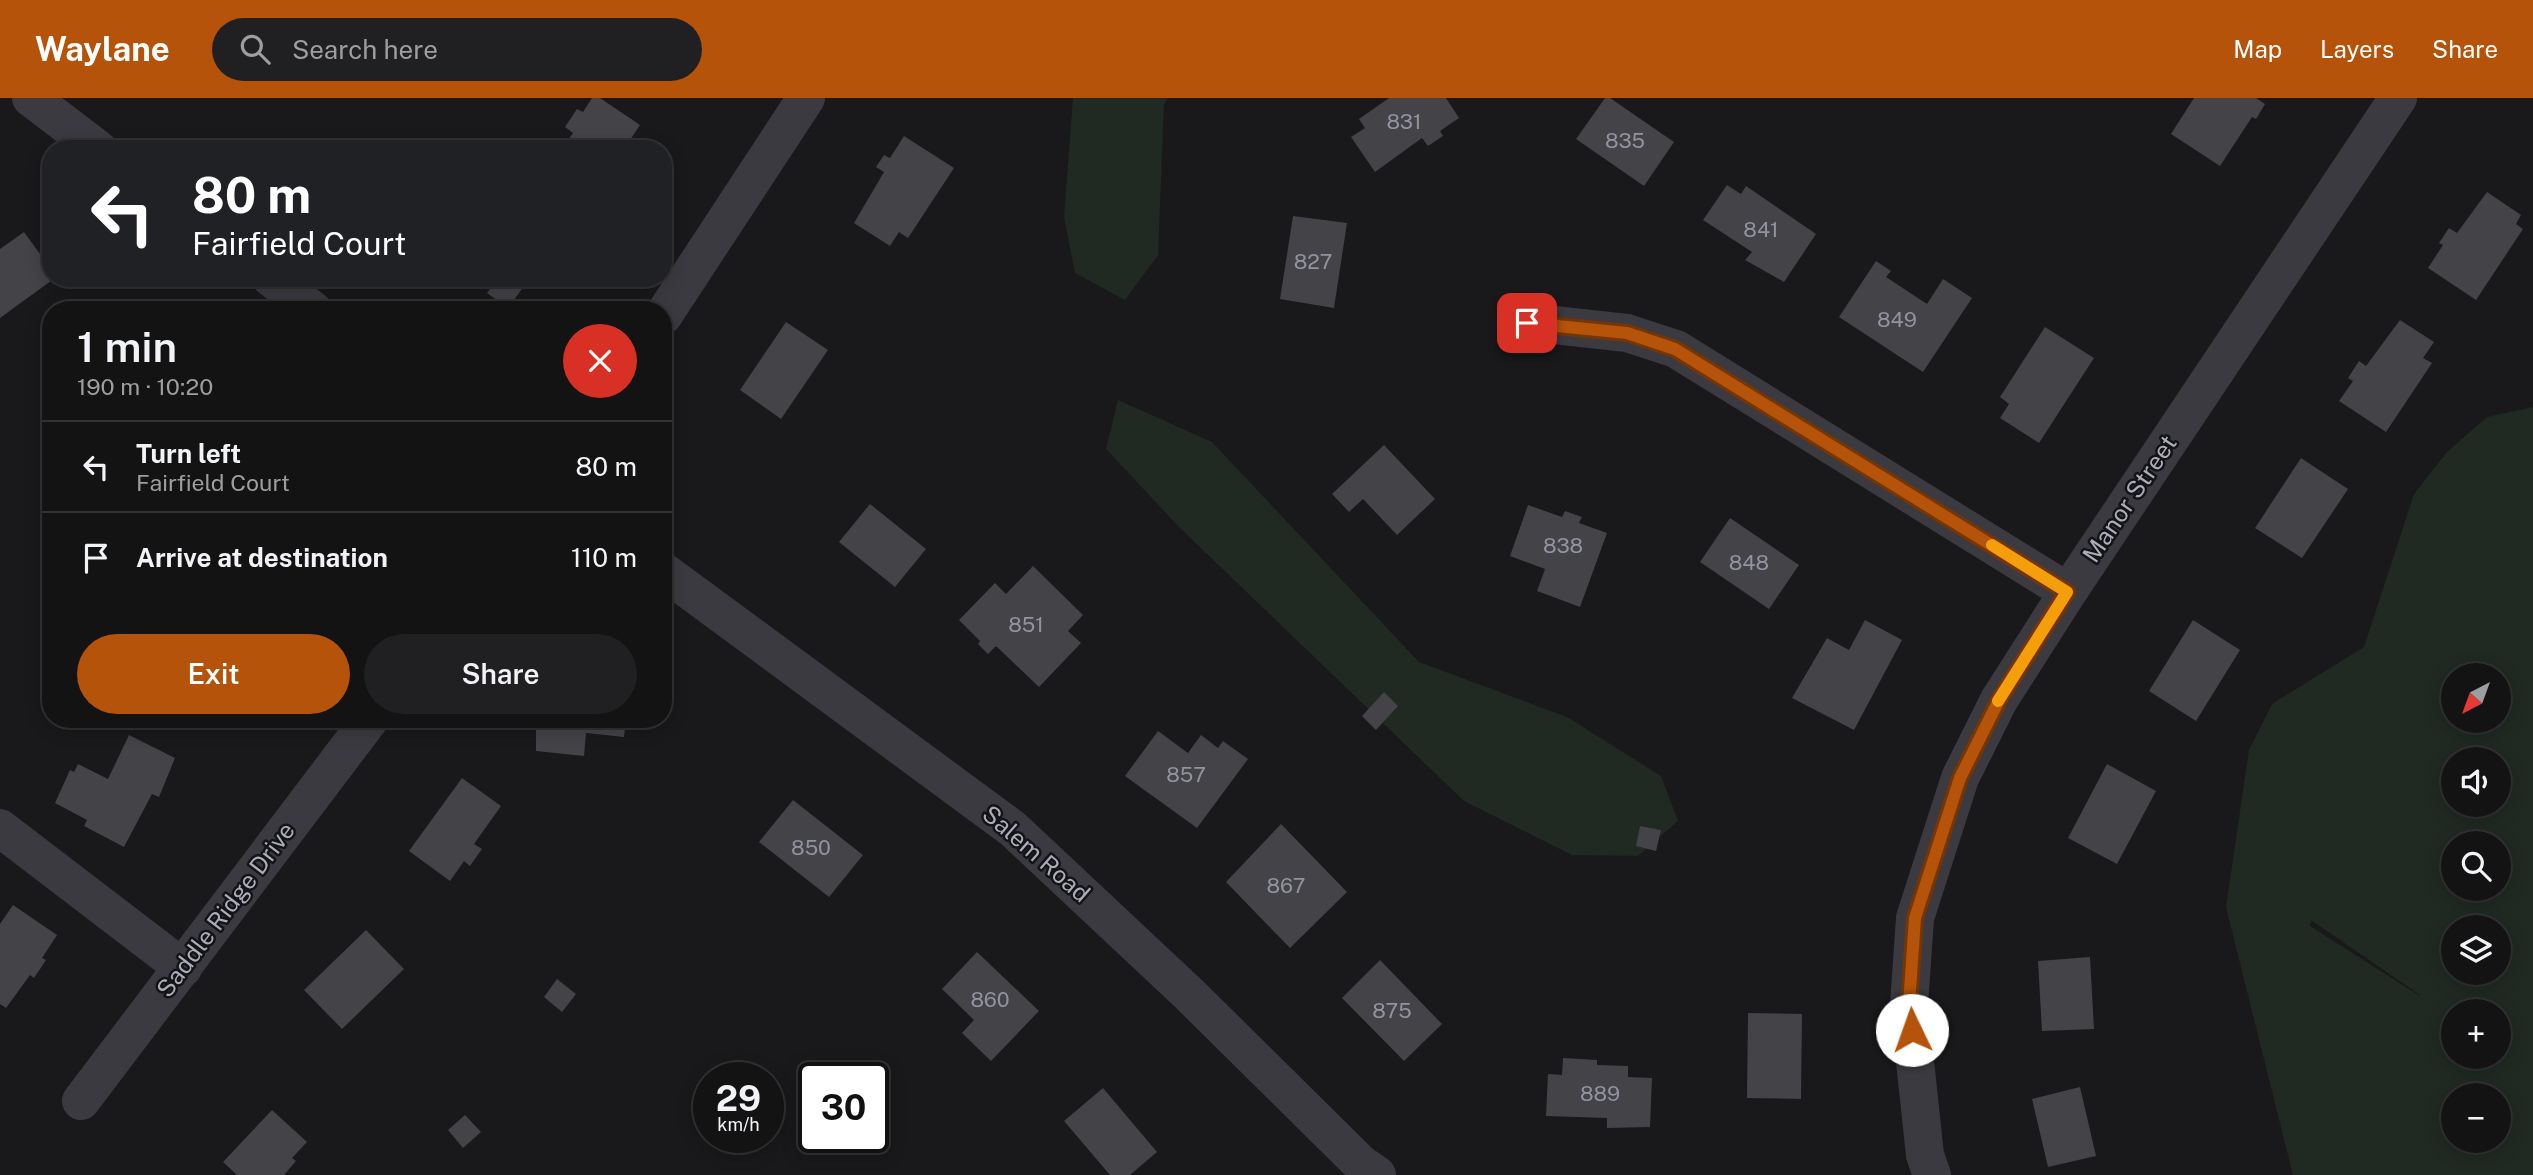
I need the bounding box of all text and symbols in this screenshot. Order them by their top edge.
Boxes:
search box [212,18,702,81]
text: Waylane [35,30,170,68]
icon: search [236,30,274,68]
text: Search here [292,34,438,65]
text: Map [2233,35,2282,63]
text: Layers [2320,35,2394,63]
text: Share [2432,35,2498,63]
house number: 831 [1386,109,1422,134]
house number: 835 [1605,128,1645,153]
text: 80 m [192,166,311,224]
icon: left [77,168,168,259]
house number: 841 [1743,217,1779,242]
text: Fairfield Court [192,225,406,262]
house number: 827 [1294,249,1332,274]
pin [1497,293,1557,353]
icon: arrive [1508,304,1546,342]
house number: 849 [1877,307,1917,332]
text: 1 min [77,322,177,371]
button: close [563,324,637,398]
text: 190 m · 10:20 [77,373,213,400]
street label: Manor Street [2076,430,2182,567]
text: Turn left [136,438,241,469]
icon: left [77,448,115,486]
text: 80 m [576,451,637,482]
text: Fairfield Court [136,469,290,496]
house number: 838 [1543,533,1583,558]
icon: arrive [77,539,115,577]
text: Arrive at destination [136,542,388,573]
text: 110 m [571,542,637,573]
house number: 848 [1729,550,1769,575]
house number: 851 [1008,612,1044,637]
button: Exit [77,634,350,714]
button: Share [364,634,637,714]
north arrow [2441,663,2511,733]
map controls [2441,663,2511,1153]
button: sound [2441,747,2511,817]
house number: 857 [1166,762,1206,787]
street label: Salem Road [977,799,1096,907]
street label: Saddle Ridge Drive [150,816,300,1002]
button: search [2441,831,2511,901]
house number: 850 [791,835,831,860]
house number: 867 [1267,873,1305,898]
button: layers [2441,915,2511,985]
house number: 860 [970,987,1010,1012]
position arrow [1875,993,1949,1067]
house number: 875 [1372,998,1412,1023]
button: + [2441,999,2511,1069]
speed limit sign: 30 [798,1062,889,1153]
text: 29 [716,1078,761,1119]
house number: 889 [1580,1081,1620,1106]
button: − [2441,1083,2511,1153]
text: km/h [717,1114,760,1135]

